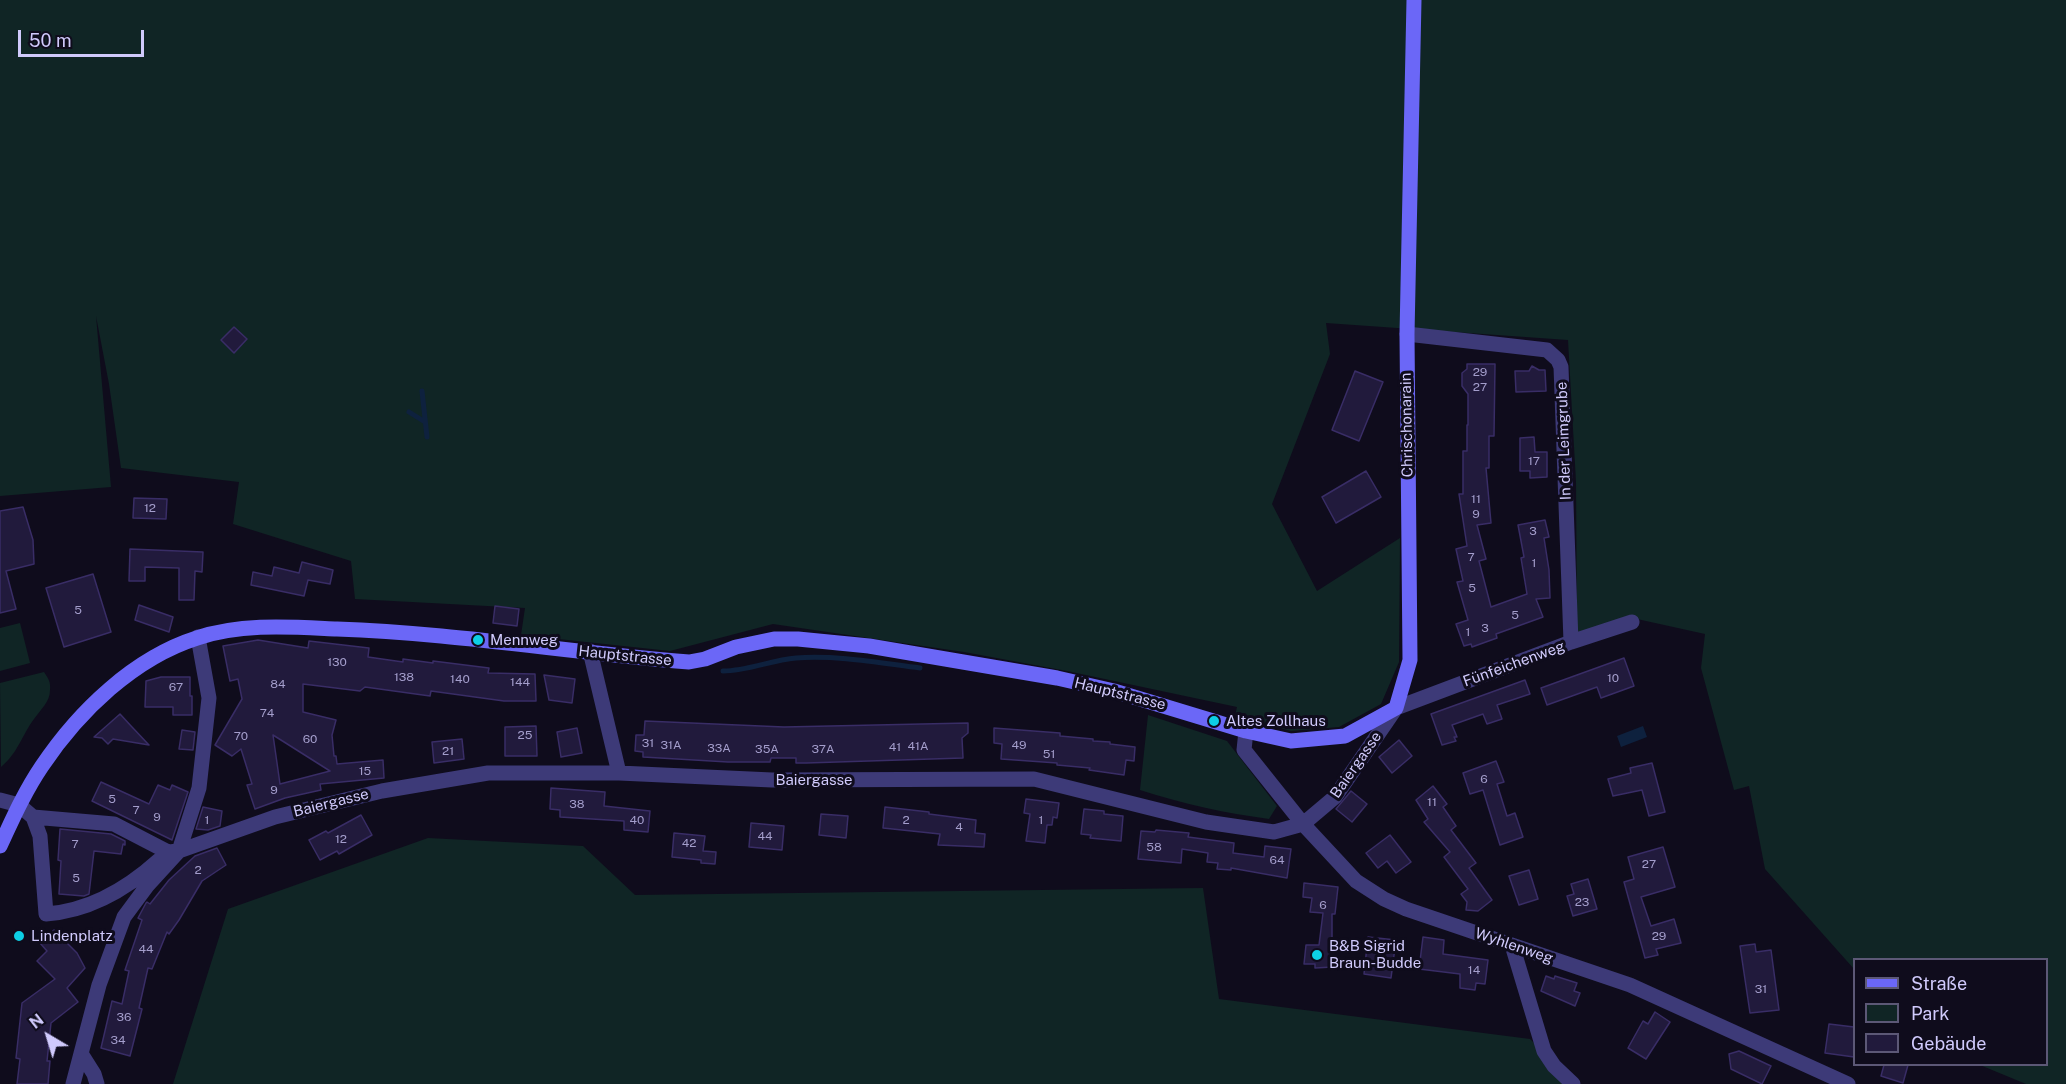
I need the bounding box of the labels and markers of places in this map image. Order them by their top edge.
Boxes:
place label: Mennweg [490,631,558,649]
marker: Mennweg [471,633,485,647]
place label: Altes Zollhaus [1226,712,1326,730]
marker: Altes Zollhaus [1207,714,1221,728]
place label: Lindenplatz [31,927,113,945]
marker: Lindenplatz [12,929,26,943]
place label: B&B Sigrid Braun-Budde [1329,937,1421,972]
marker: B&B Sigrid Braun-Budde [1310,948,1324,962]

